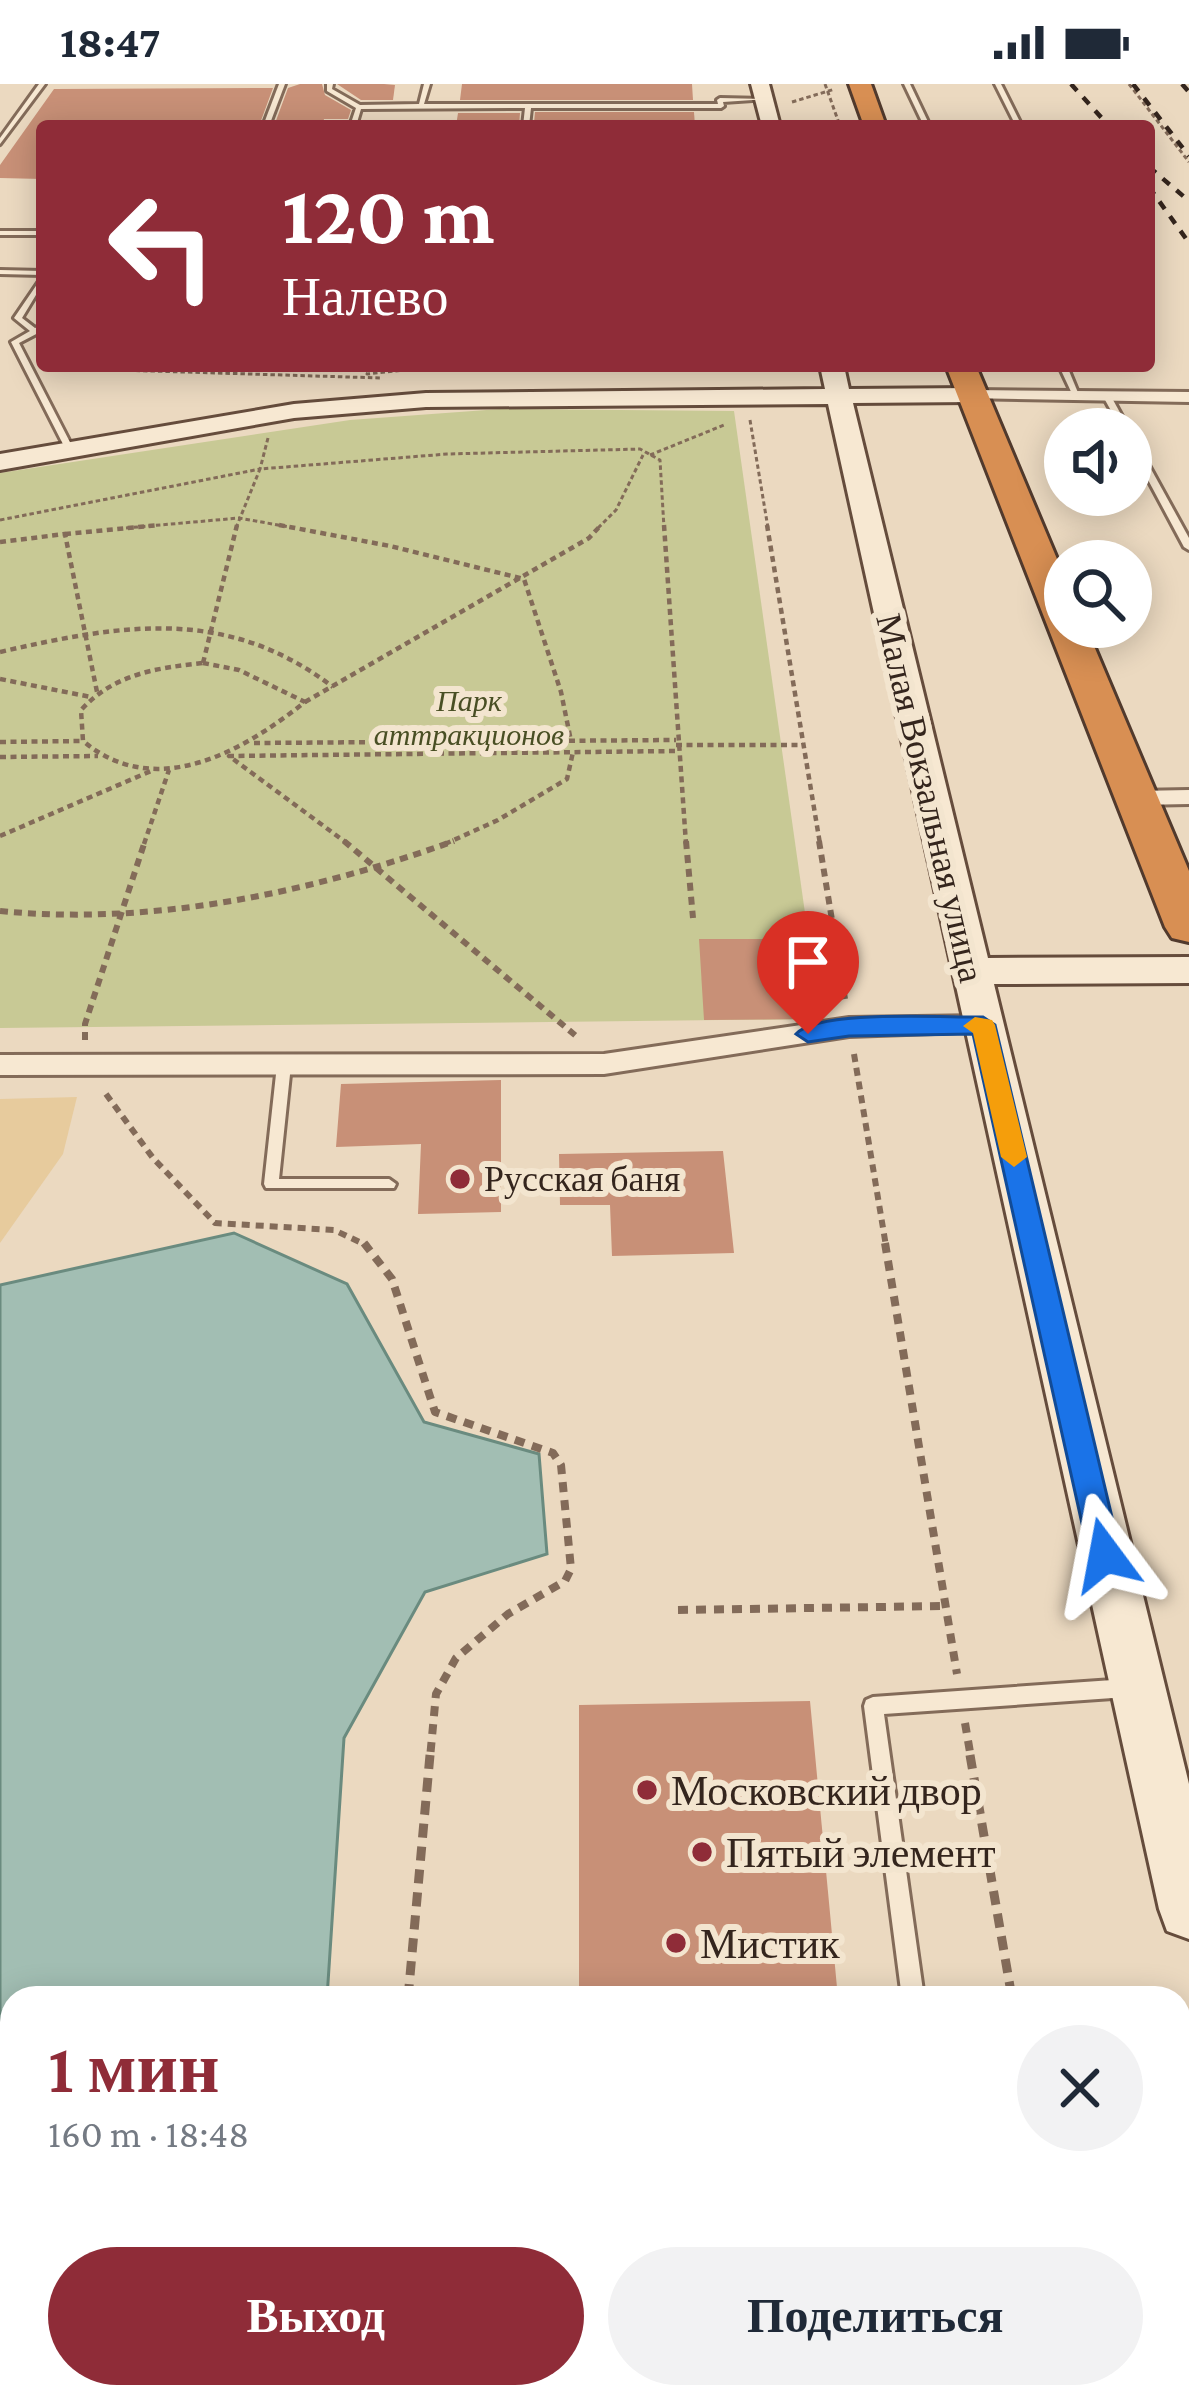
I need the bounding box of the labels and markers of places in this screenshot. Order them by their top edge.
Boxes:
pin [757,911,859,1034]
place label: Русская баня [484,1159,680,1199]
marker: Русская баня [447,1166,473,1192]
place label: Московский двор [671,1767,982,1814]
marker: Московский двор [634,1777,660,1803]
place label: Пятый элемент [726,1829,996,1876]
marker: Пятый элемент [689,1839,715,1865]
place label: Мистик [700,1920,840,1967]
marker: Мистик [663,1930,689,1956]

